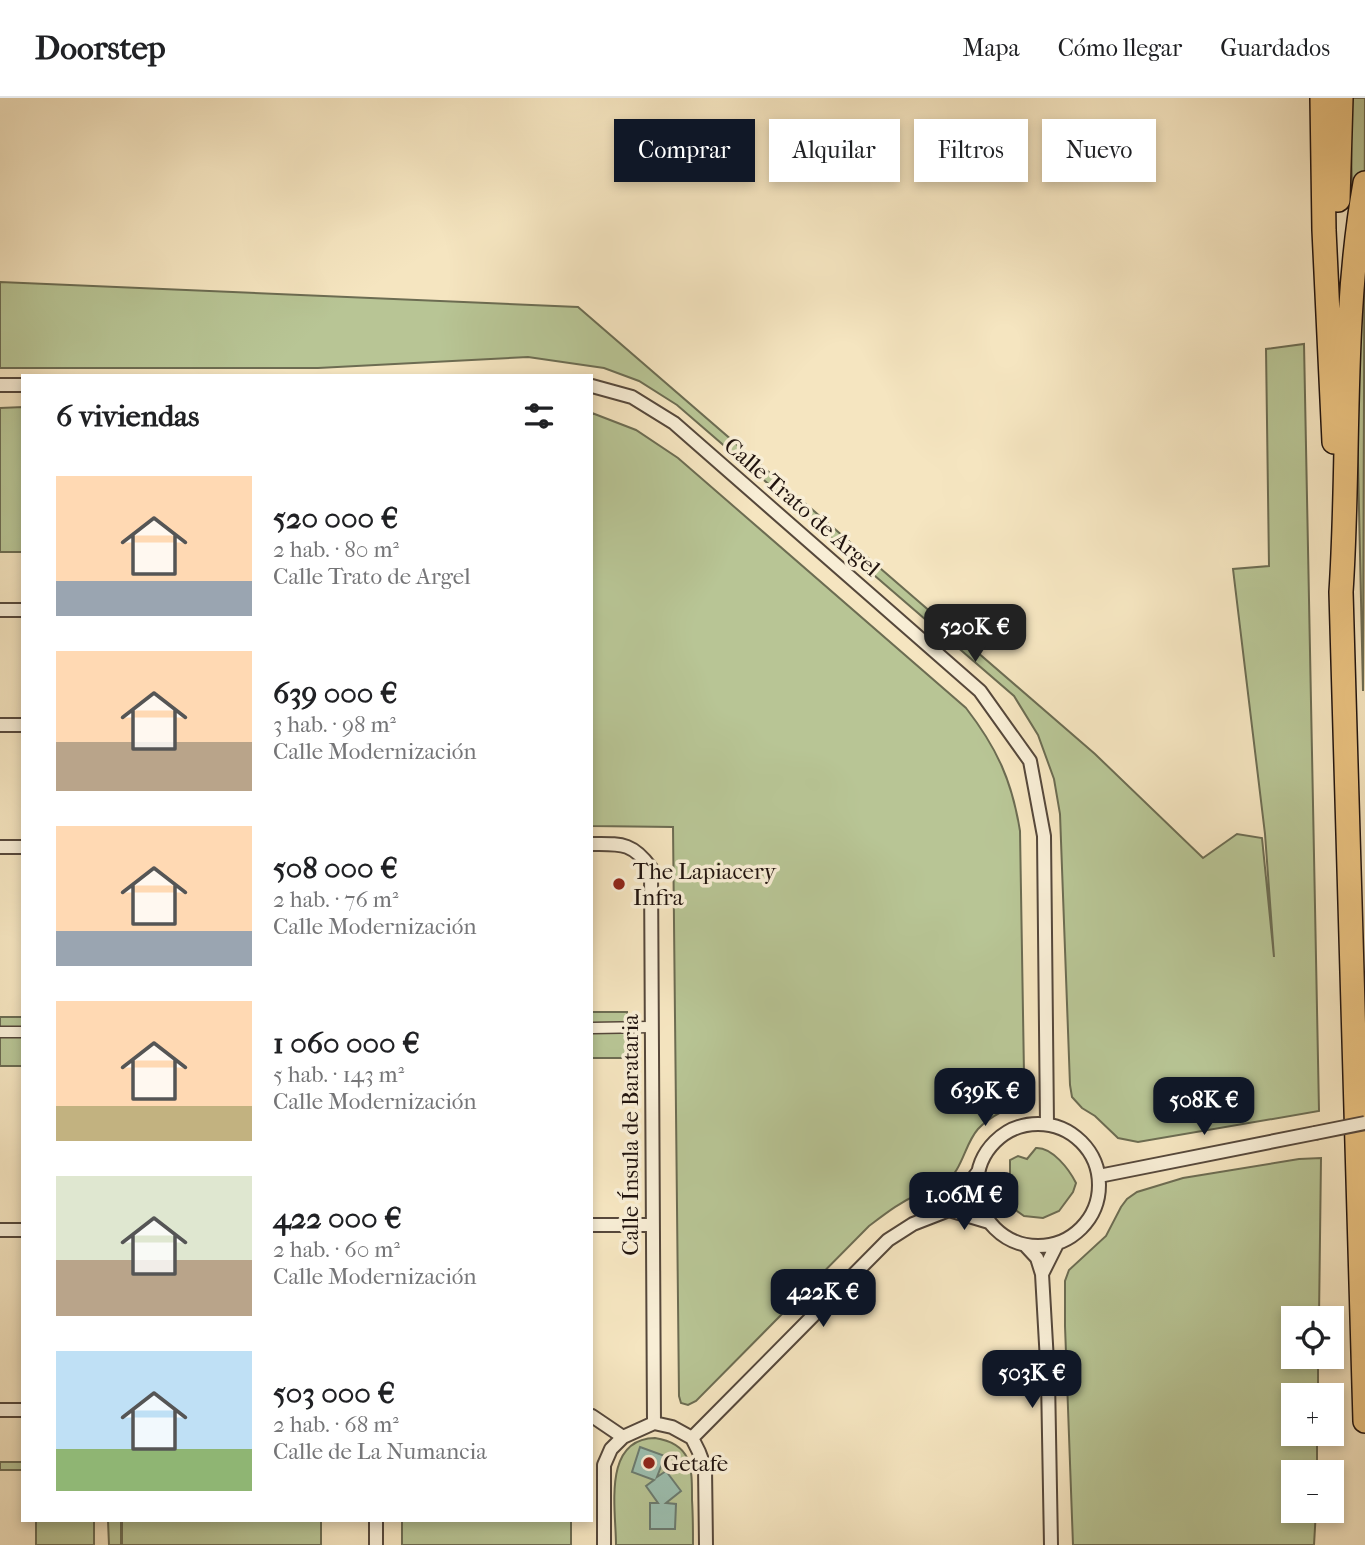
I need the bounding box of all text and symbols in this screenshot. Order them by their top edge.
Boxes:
text: Doorstep [35,29,166,68]
text: Mapa [962,34,1020,62]
text: Cómo llegar [1058,34,1182,62]
text: Guardados [1220,34,1330,62]
chip: Comprar [614,119,755,182]
chip: Alquilar [769,119,900,182]
chip: Filtros [914,119,1028,182]
chip: Nuevo [1042,119,1156,182]
icon: filters [520,397,558,435]
text: 6 viviendas [56,399,199,434]
street label: Calle Trato de Argel [719,432,886,582]
text: 520 000 € [273,501,398,536]
icon: home [112,504,196,588]
text: 2 hab. · 80 m² [273,536,399,563]
text: Calle Trato de Argel [273,563,471,590]
pin: 520K € [918,604,1032,664]
text: 520K € [940,613,1010,640]
text: 639 000 € [273,676,398,711]
icon: home [112,679,196,763]
text: 3 hab. · 98 m² [273,711,396,738]
text: Calle Modernización [273,738,477,765]
text: 508 000 € [273,851,398,886]
icon: home [112,854,196,938]
place label: The Lapiacery Infra [633,858,777,911]
marker: The Lapiacery Infra [611,876,627,892]
text: 2 hab. · 76 m² [273,886,398,913]
text: Calle Modernización [273,913,477,940]
street label: Calle Ínsula de Barataria [617,1014,644,1256]
text: 1 060 000 € [273,1026,420,1061]
icon: home [112,1029,196,1113]
text: 5 hab. · 143 m² [273,1061,404,1088]
pin: 639K € [928,1068,1042,1128]
text: 639K € [950,1077,1020,1104]
pin: 508K € [1147,1077,1261,1137]
text: 508K € [1169,1086,1239,1113]
text: Calle Modernización [273,1088,477,1115]
pin: 1.06M € [899,1172,1029,1232]
text: 1.06M € [925,1181,1003,1208]
text: 422 000 € [273,1201,402,1236]
icon: home [112,1204,196,1288]
text: 2 hab. · 60 m² [273,1236,400,1263]
text: Calle Modernización [273,1263,477,1290]
pin: 422K € [766,1270,880,1329]
text: 422K € [787,1278,859,1305]
map controls [1281,1306,1344,1523]
button: locate [1281,1306,1344,1369]
pin: 503K € [975,1350,1089,1410]
text: 503K € [998,1359,1066,1386]
text: 503 000 € [273,1376,395,1411]
icon: home [112,1379,196,1463]
button: + [1281,1383,1344,1446]
text: 2 hab. · 68 m² [273,1411,399,1438]
text: Calle de La Numancia [273,1438,487,1465]
place label: Getafe [663,1450,728,1477]
marker: Getafe [641,1455,657,1471]
button: − [1281,1460,1344,1523]

